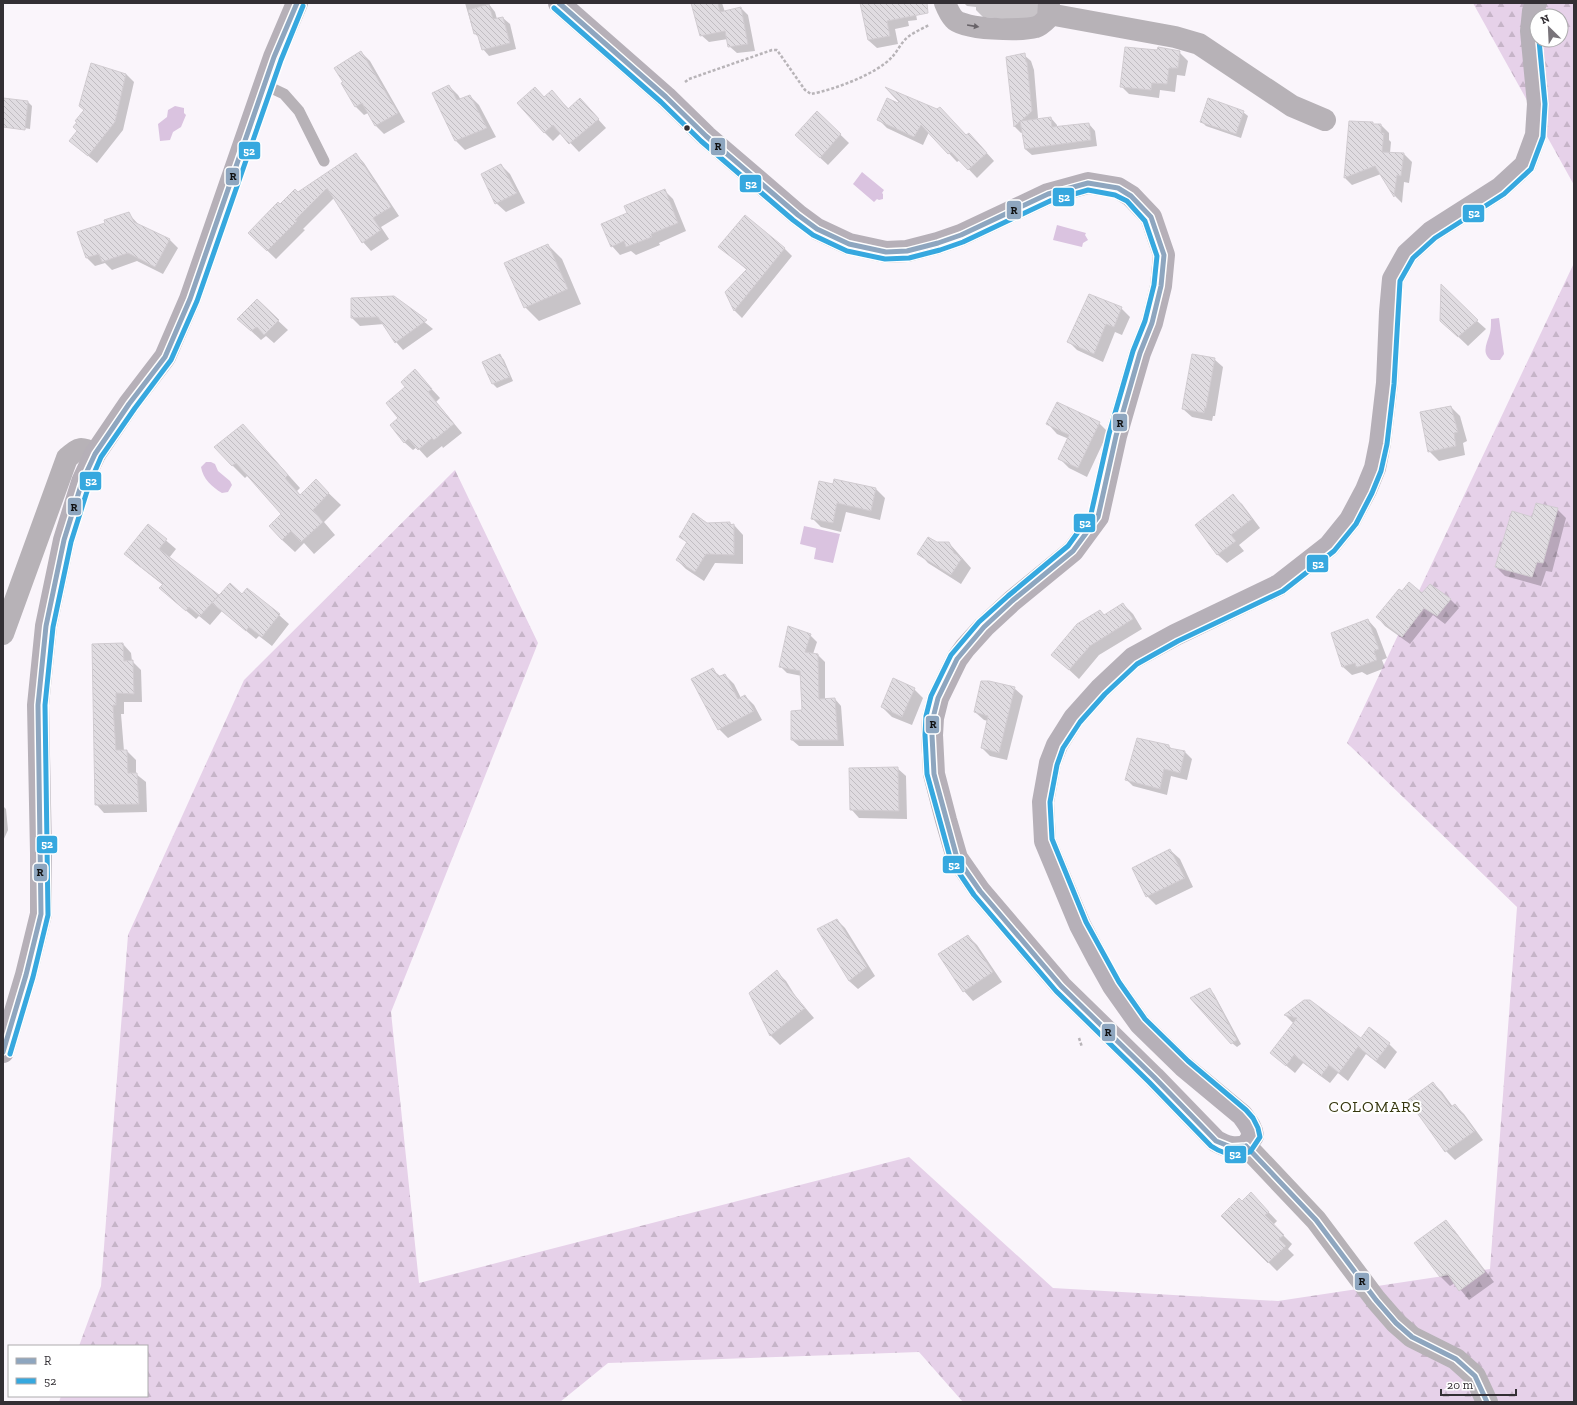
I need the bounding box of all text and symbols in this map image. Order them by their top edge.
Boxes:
north arrow [1529,8,1569,48]
text: N [1539,11,1552,27]
one-way arrow [966,24,979,30]
unlabelled marker [682,123,692,133]
line badge: R [710,137,726,156]
text: R [714,140,722,153]
line badge: 52 [238,141,261,160]
text: 52 [243,145,255,158]
line badge: R [225,167,240,186]
text: R [229,170,237,183]
line badge: 52 [739,174,762,193]
text: 52 [745,178,757,191]
line badge: 52 [1052,187,1075,207]
text: 52 [1058,191,1070,204]
line badge: R [1006,200,1022,220]
text: R [1010,204,1018,217]
line badge: 52 [1462,204,1485,223]
text: 52 [1468,207,1480,220]
line badge: R [1112,413,1128,432]
text: R [1116,417,1124,430]
line badge: 52 [79,471,102,491]
text: 52 [85,475,97,488]
line badge: R [67,497,82,516]
text: R [70,501,78,514]
line badge: 52 [1073,513,1096,533]
text: 52 [1079,517,1091,530]
line badge: 52 [1306,554,1329,573]
text: 52 [1312,558,1324,571]
line badge: R [925,715,940,734]
text: R [929,718,937,731]
line badge: 52 [36,835,58,854]
text: 52 [41,838,53,851]
line badge: 52 [942,855,965,874]
text: 52 [948,859,960,872]
line badge: R [33,863,48,882]
text: R [36,866,44,879]
line badge: R [1101,1023,1116,1042]
text: R [1104,1026,1112,1039]
district label: COLOMARS [1329,1097,1421,1116]
line badge: 52 [1224,1145,1247,1164]
text: 52 [1229,1148,1241,1161]
line badge: R [1354,1272,1370,1291]
text: R [1358,1275,1366,1288]
legend [8,1345,148,1397]
text: R [44,1354,52,1368]
scale bar [1441,1371,1516,1397]
text: 52 [44,1374,56,1388]
text: 20 m [1447,1378,1474,1392]

